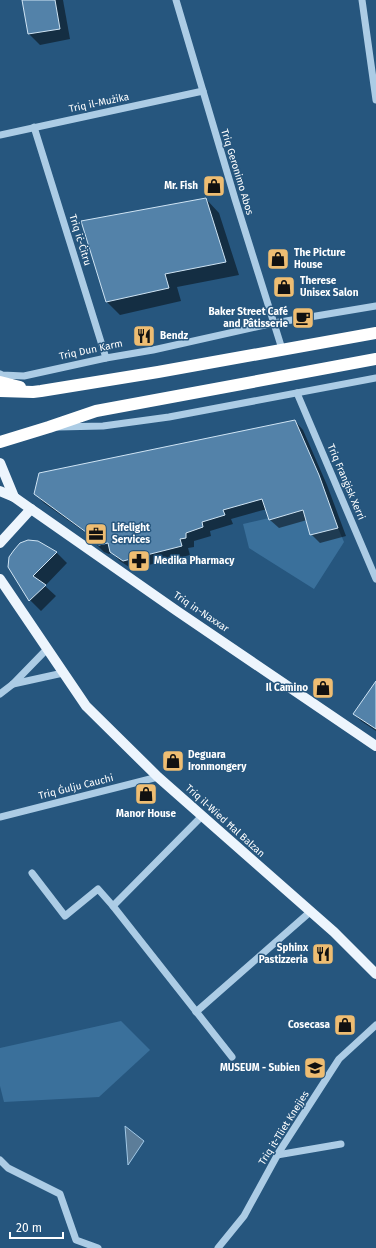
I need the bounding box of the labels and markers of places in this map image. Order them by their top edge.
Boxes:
shop icon: Mr. Fish [201,173,227,199]
place label: Mr. Fish [164,180,198,192]
shop icon: The Picture House [265,246,291,272]
place label: The Picture House [294,247,346,271]
shop icon: Therese Unisex Salon [271,274,297,300]
place label: Therese Unisex Salon [300,275,359,299]
place label: Baker Street Café and Pâtisserie [208,305,288,330]
cafe icon: Baker Street Café and Pâtisserie [290,305,316,331]
restaurant icon: Bendz [131,323,157,349]
place label: Bendz [160,330,188,342]
office icon: Lifelight Services [83,521,109,547]
place label: Lifelight Services [112,522,150,546]
pharmacy icon: Medika Pharmacy [126,548,152,574]
place label: Medika Pharmacy [154,555,235,567]
shop icon: Il Camino [310,675,336,701]
place label: Il Camino [266,682,308,694]
shop icon: Deguara Ironmongery [160,748,186,774]
place label: Deguara Ironmongery [188,749,247,773]
shop icon: Manor House [133,781,159,807]
place label: Manor House [116,808,176,820]
restaurant icon: Sphinx Pastizzeria [310,941,336,967]
place label: Sphinx Pastizzeria [259,942,309,966]
shop icon: Cosecasa [332,1012,358,1038]
place label: Cosecasa [288,1019,331,1031]
school or university icon: MUSEUM - Subien [302,1055,328,1081]
place label: MUSEUM - Subien [220,1062,300,1074]

